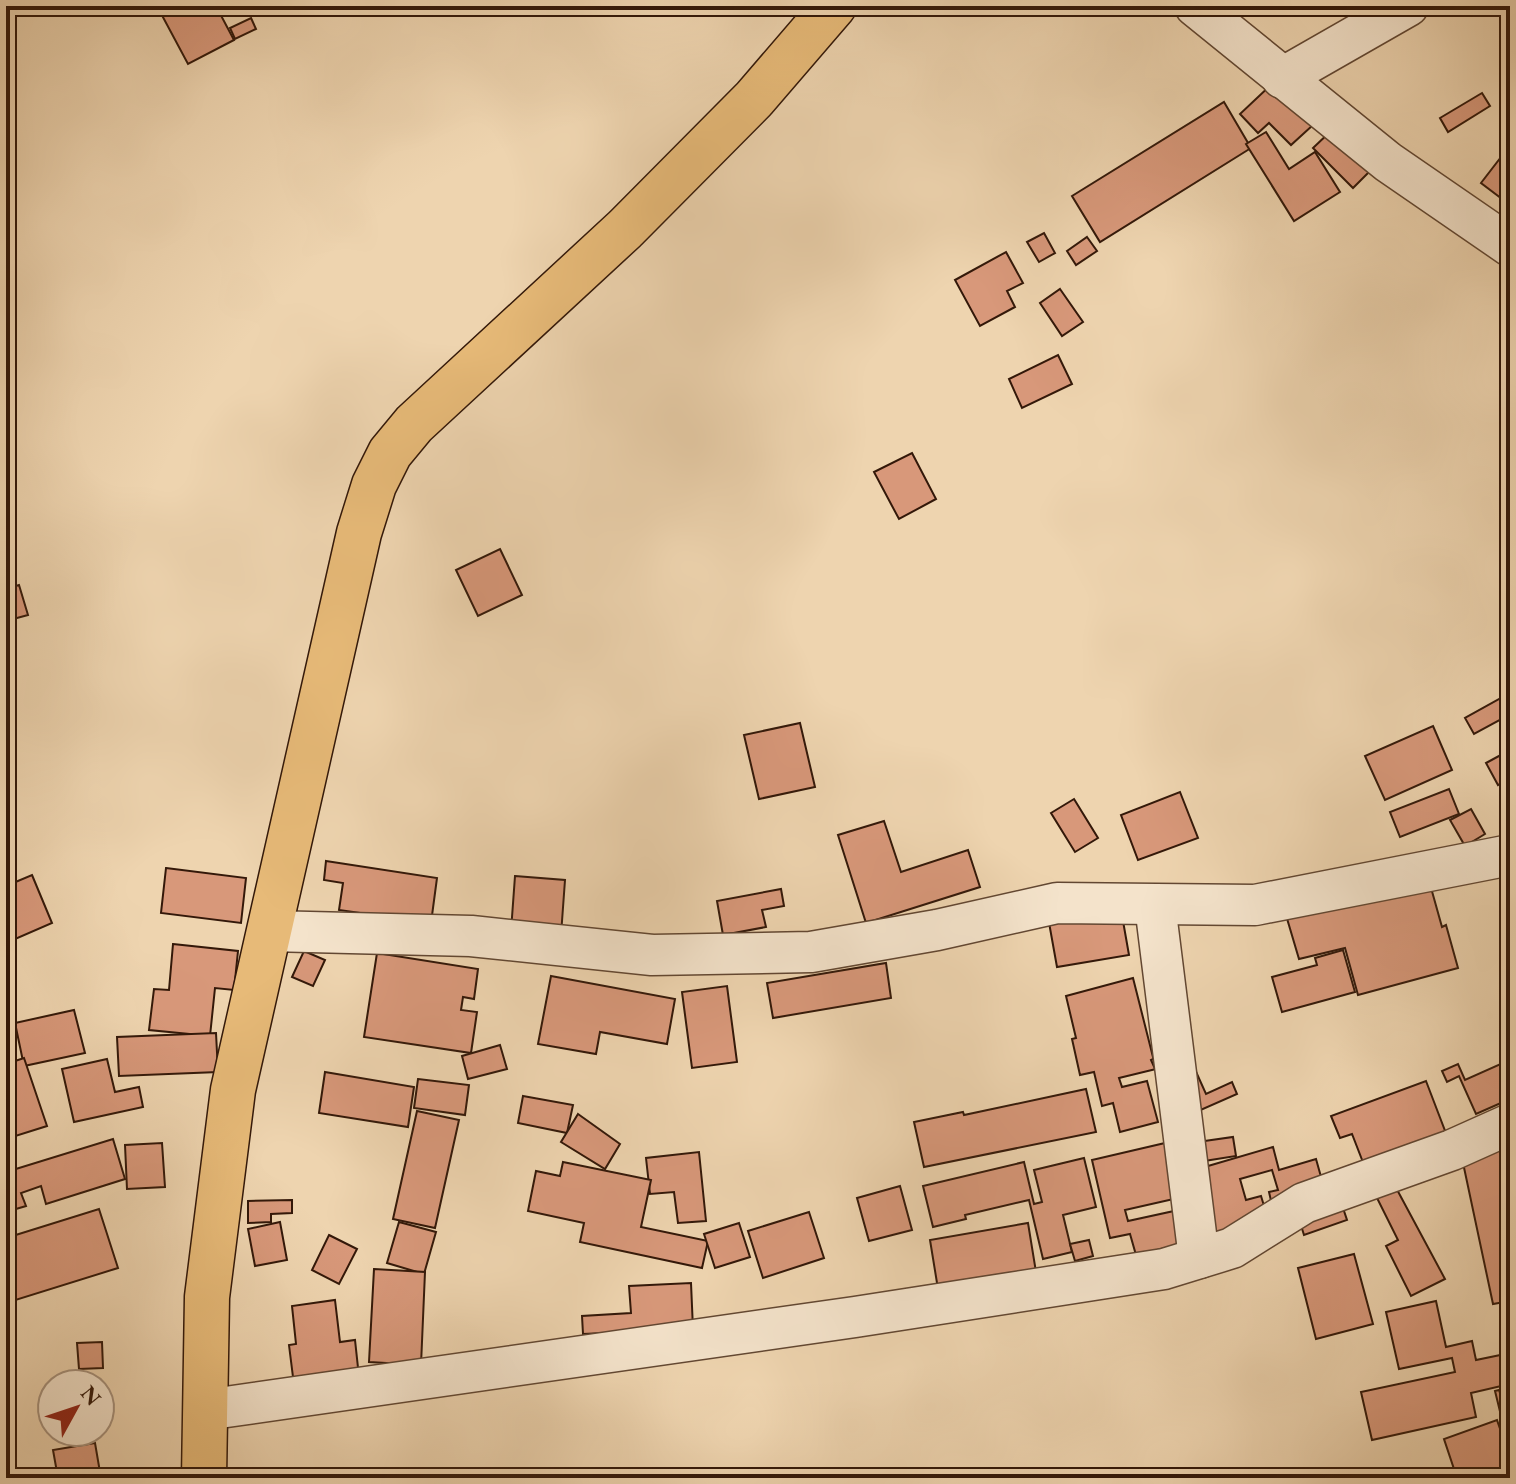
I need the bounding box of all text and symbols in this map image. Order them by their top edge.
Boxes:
north arrow [36,1368,116,1448]
text: N [74,1379,108,1412]

